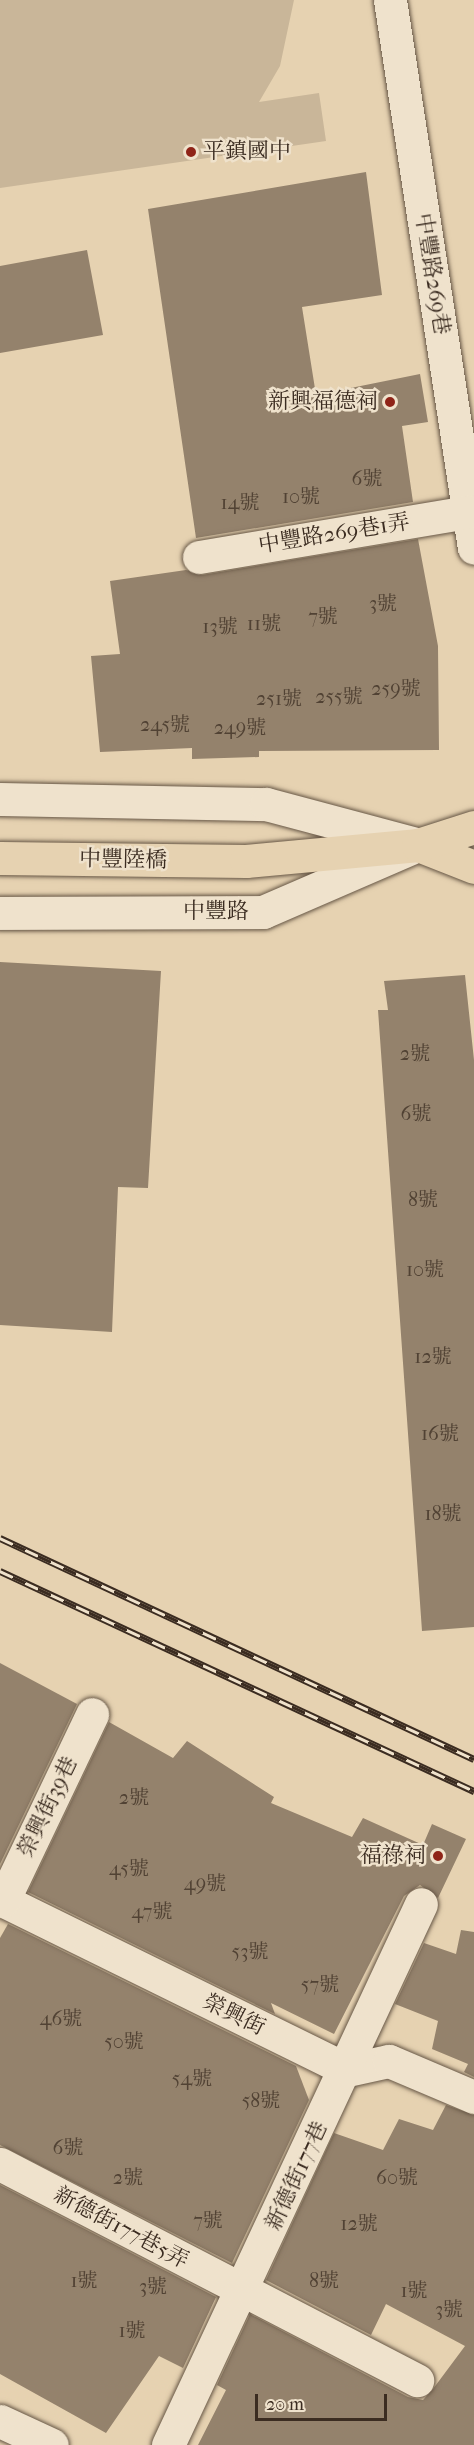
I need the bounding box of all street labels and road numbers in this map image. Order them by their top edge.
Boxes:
street label: 中豐路269巷 [409,211,455,337]
street label: 中豐路269巷1弄 [257,509,411,559]
street label: 中豐陸橋 [79,846,167,874]
street label: 中豐路 [183,899,249,925]
street label: 榮興街39巷 [12,1752,84,1862]
street label: 榮興街 [199,1989,269,2041]
street label: 新德街177巷 [260,2117,334,2235]
street label: 新德街177巷5弄 [49,2181,193,2275]

